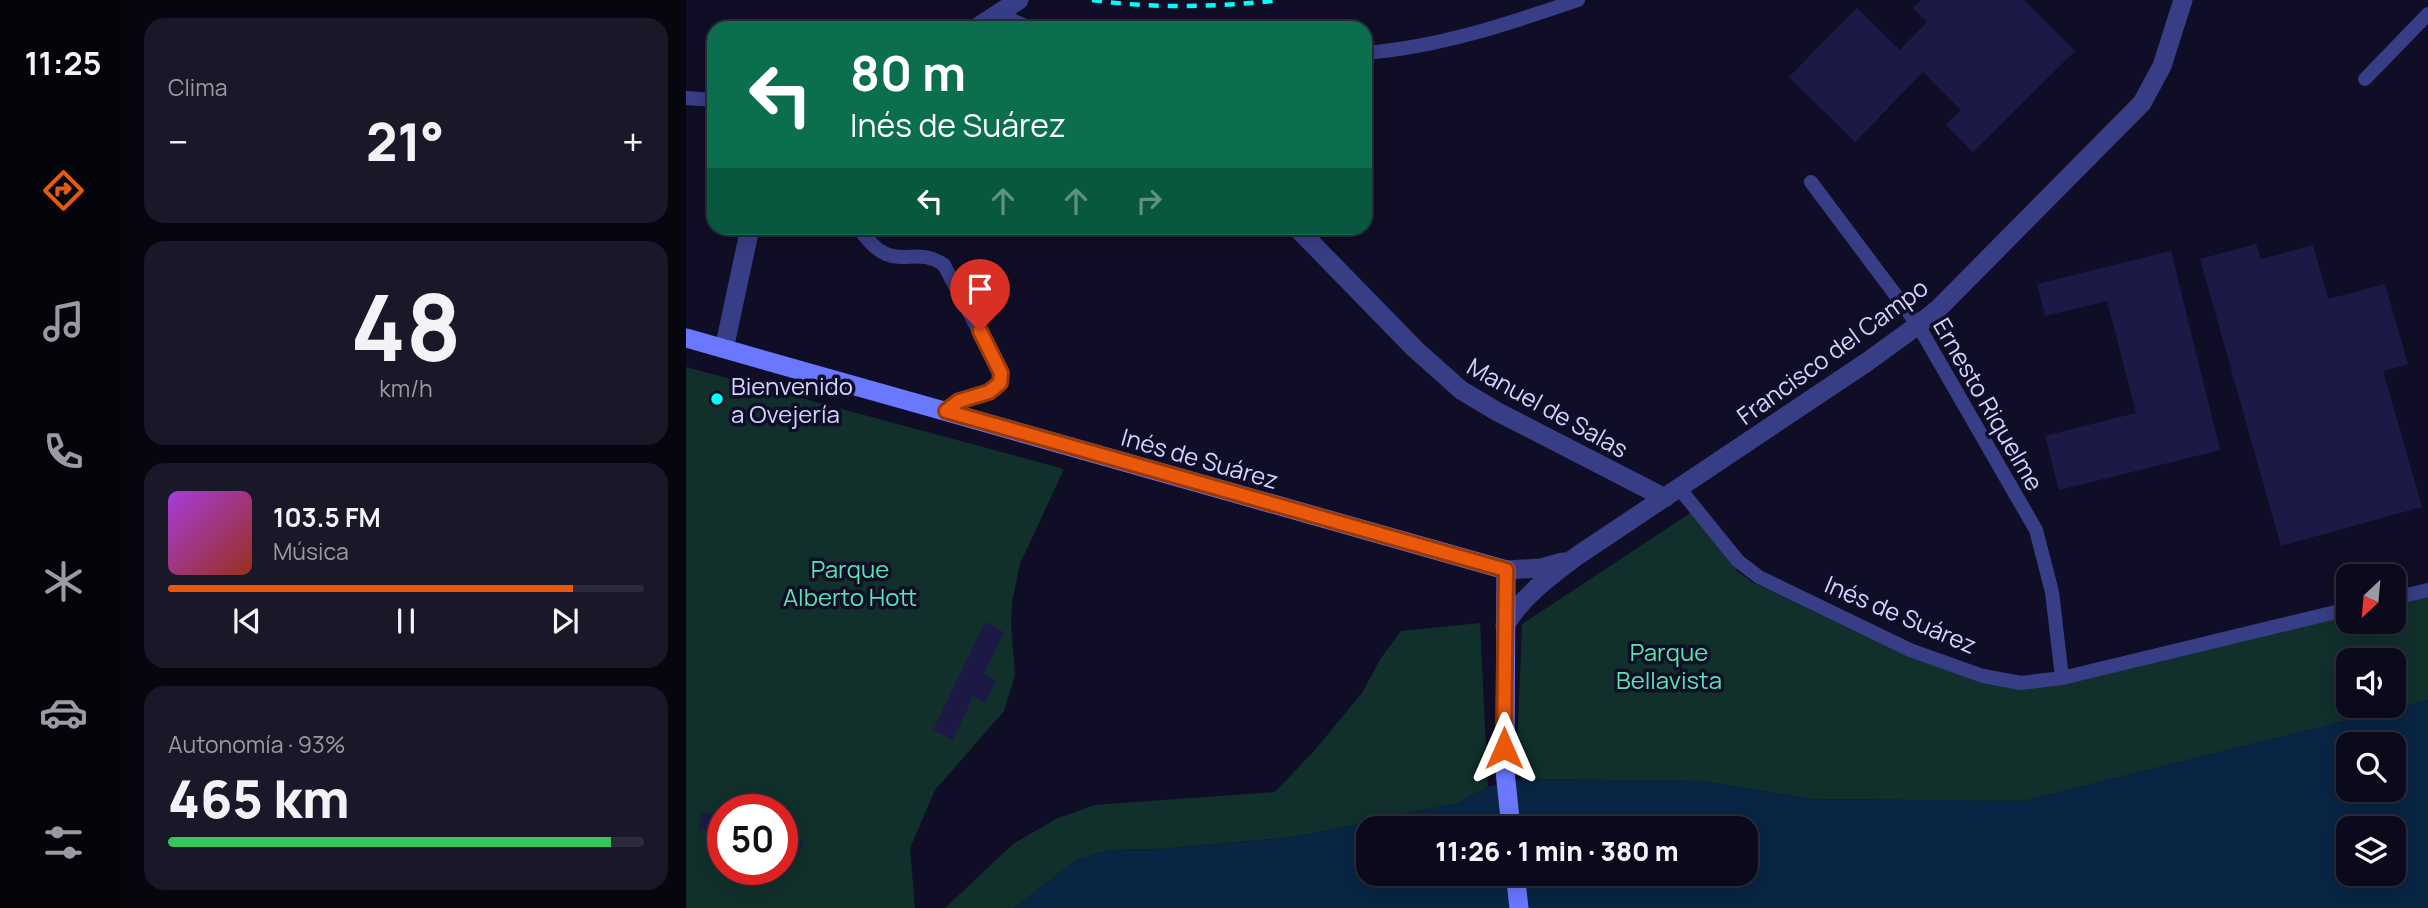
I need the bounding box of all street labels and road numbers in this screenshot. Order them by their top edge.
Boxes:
street label: Francisco del Campo [1730,270,1934,432]
street label: Ernesto Riquelme [1926,312,2052,496]
street label: Manuel de Salas [1462,349,1634,465]
street label: Inés de Suárez [1118,420,1282,496]
street label: Inés de Suárez [1820,567,1982,661]

